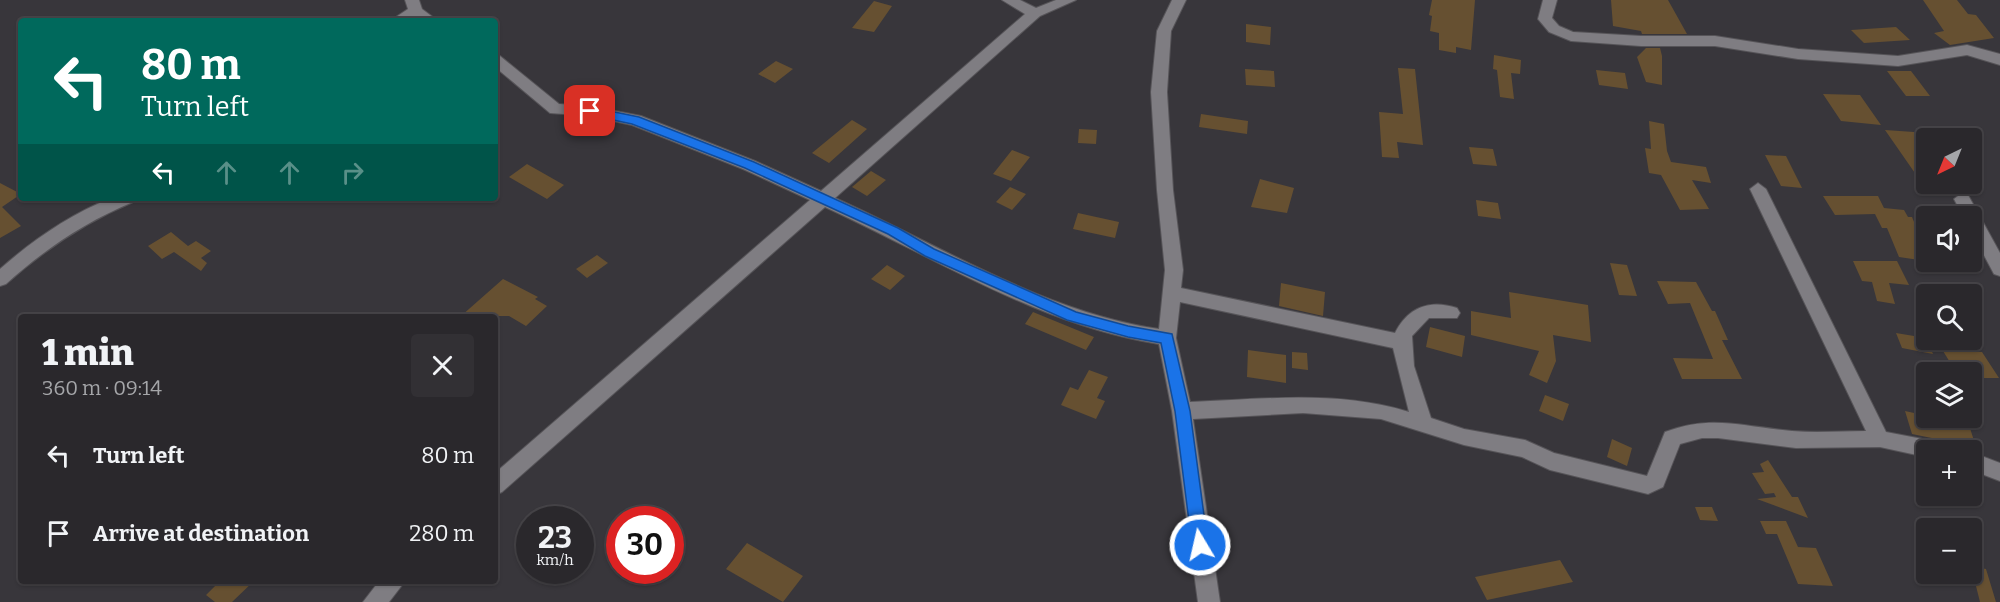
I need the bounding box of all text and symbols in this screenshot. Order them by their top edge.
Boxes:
text: 80 m [141,40,241,90]
icon: left [42,42,120,120]
pin [564,85,615,136]
text: Turn left [141,91,249,123]
icon: arrive [573,94,606,127]
north arrow [1916,128,1982,194]
map controls [1916,128,1982,584]
icon: left [147,156,180,189]
icon: ahead [210,156,243,189]
icon: ahead [273,156,306,189]
icon: right [336,156,369,189]
button: sound [1916,206,1982,272]
button: search [1916,284,1982,350]
text: 1 min [42,331,134,375]
button: close [411,334,474,397]
button: layers [1916,362,1982,428]
text: 360 m · 09:14 [42,376,162,400]
icon: left [42,439,75,472]
button: + [1916,440,1982,506]
text: Turn left [93,442,185,469]
text: 80 m [421,442,474,469]
speed limit sign: 30 [606,506,684,584]
position arrow [1168,513,1232,577]
icon: arrive [42,517,75,550]
button: − [1916,518,1982,584]
text: Arrive at destination [93,520,309,547]
text: 280 m [409,520,474,547]
text: 23 [538,520,572,556]
text: km/h [536,551,574,569]

